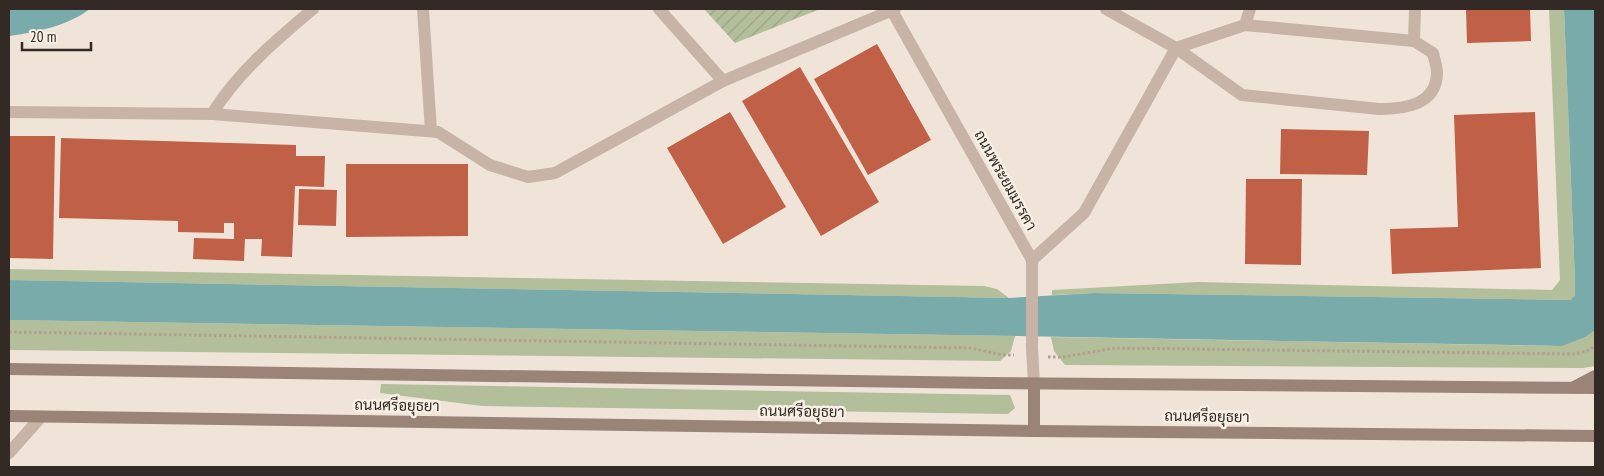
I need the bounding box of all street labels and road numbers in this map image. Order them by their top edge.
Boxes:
street label: ถนนพระยมมรรคา [971,127,1041,233]
street label: ถนนศรีอยุธยา [354,395,440,417]
street label: ถนนศรีอยุธยา [759,401,845,423]
street label: ถนนศรีอยุธยา [1164,406,1250,428]

